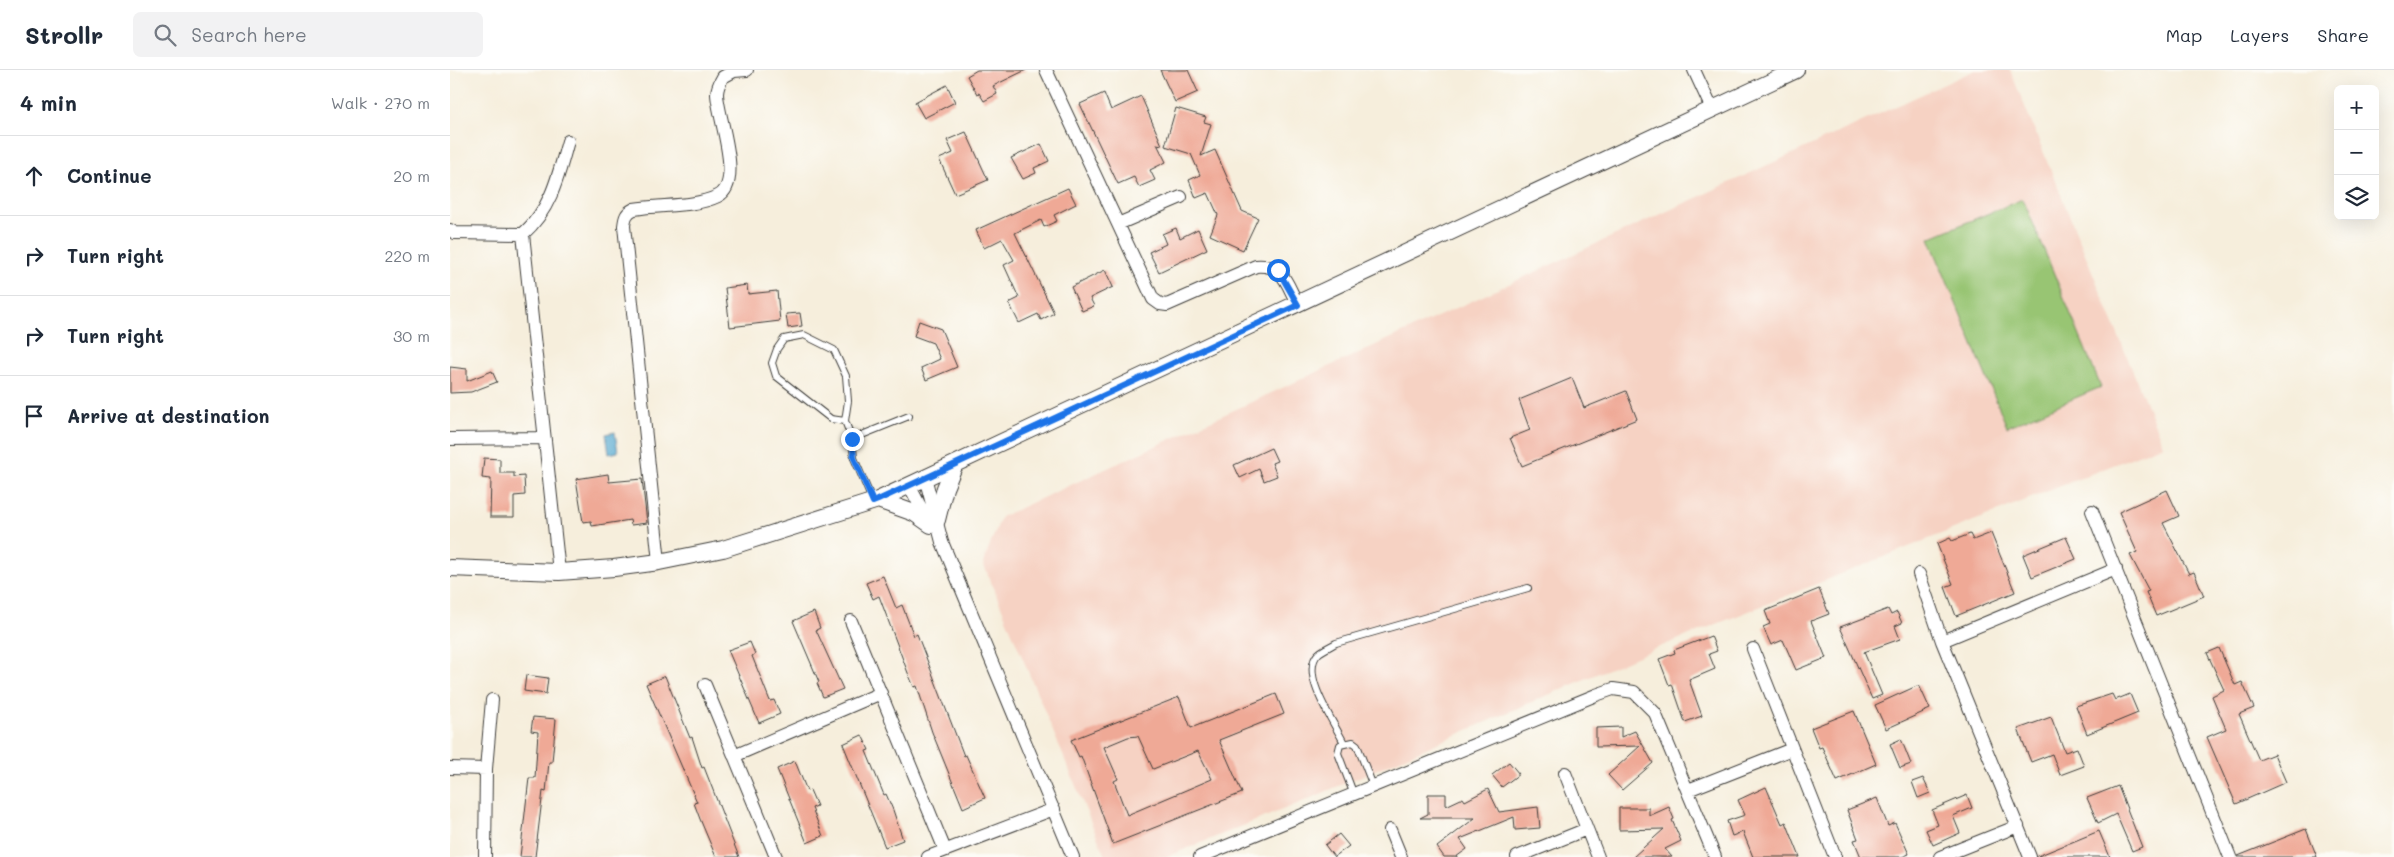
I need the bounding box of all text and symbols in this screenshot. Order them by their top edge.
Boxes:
search box [133,12,483,57]
text: Strollr [25,19,103,50]
icon: search [151,21,179,49]
text: Search here [191,22,307,47]
text: Map [2166,23,2202,47]
text: Layers [2230,23,2289,47]
text: Share [2317,23,2369,47]
map controls [2334,85,2379,220]
button: + [2334,85,2379,130]
text: 4 min [20,89,77,116]
text: Walk · 270 m [331,92,430,113]
button: − [2334,130,2379,175]
icon: ahead [20,162,48,190]
text: Continue [67,163,152,188]
text: 20 m [393,165,430,186]
button: layers [2334,175,2379,220]
icon: right [20,242,48,270]
text: Turn right [67,243,164,268]
text: 220 m [384,245,430,266]
route start [1267,259,1290,282]
icon: right [20,322,48,350]
text: Turn right [67,323,164,348]
text: 30 m [393,325,430,346]
icon: arrive [20,402,48,430]
text: Arrive at destination [67,403,270,428]
route end [841,428,864,451]

